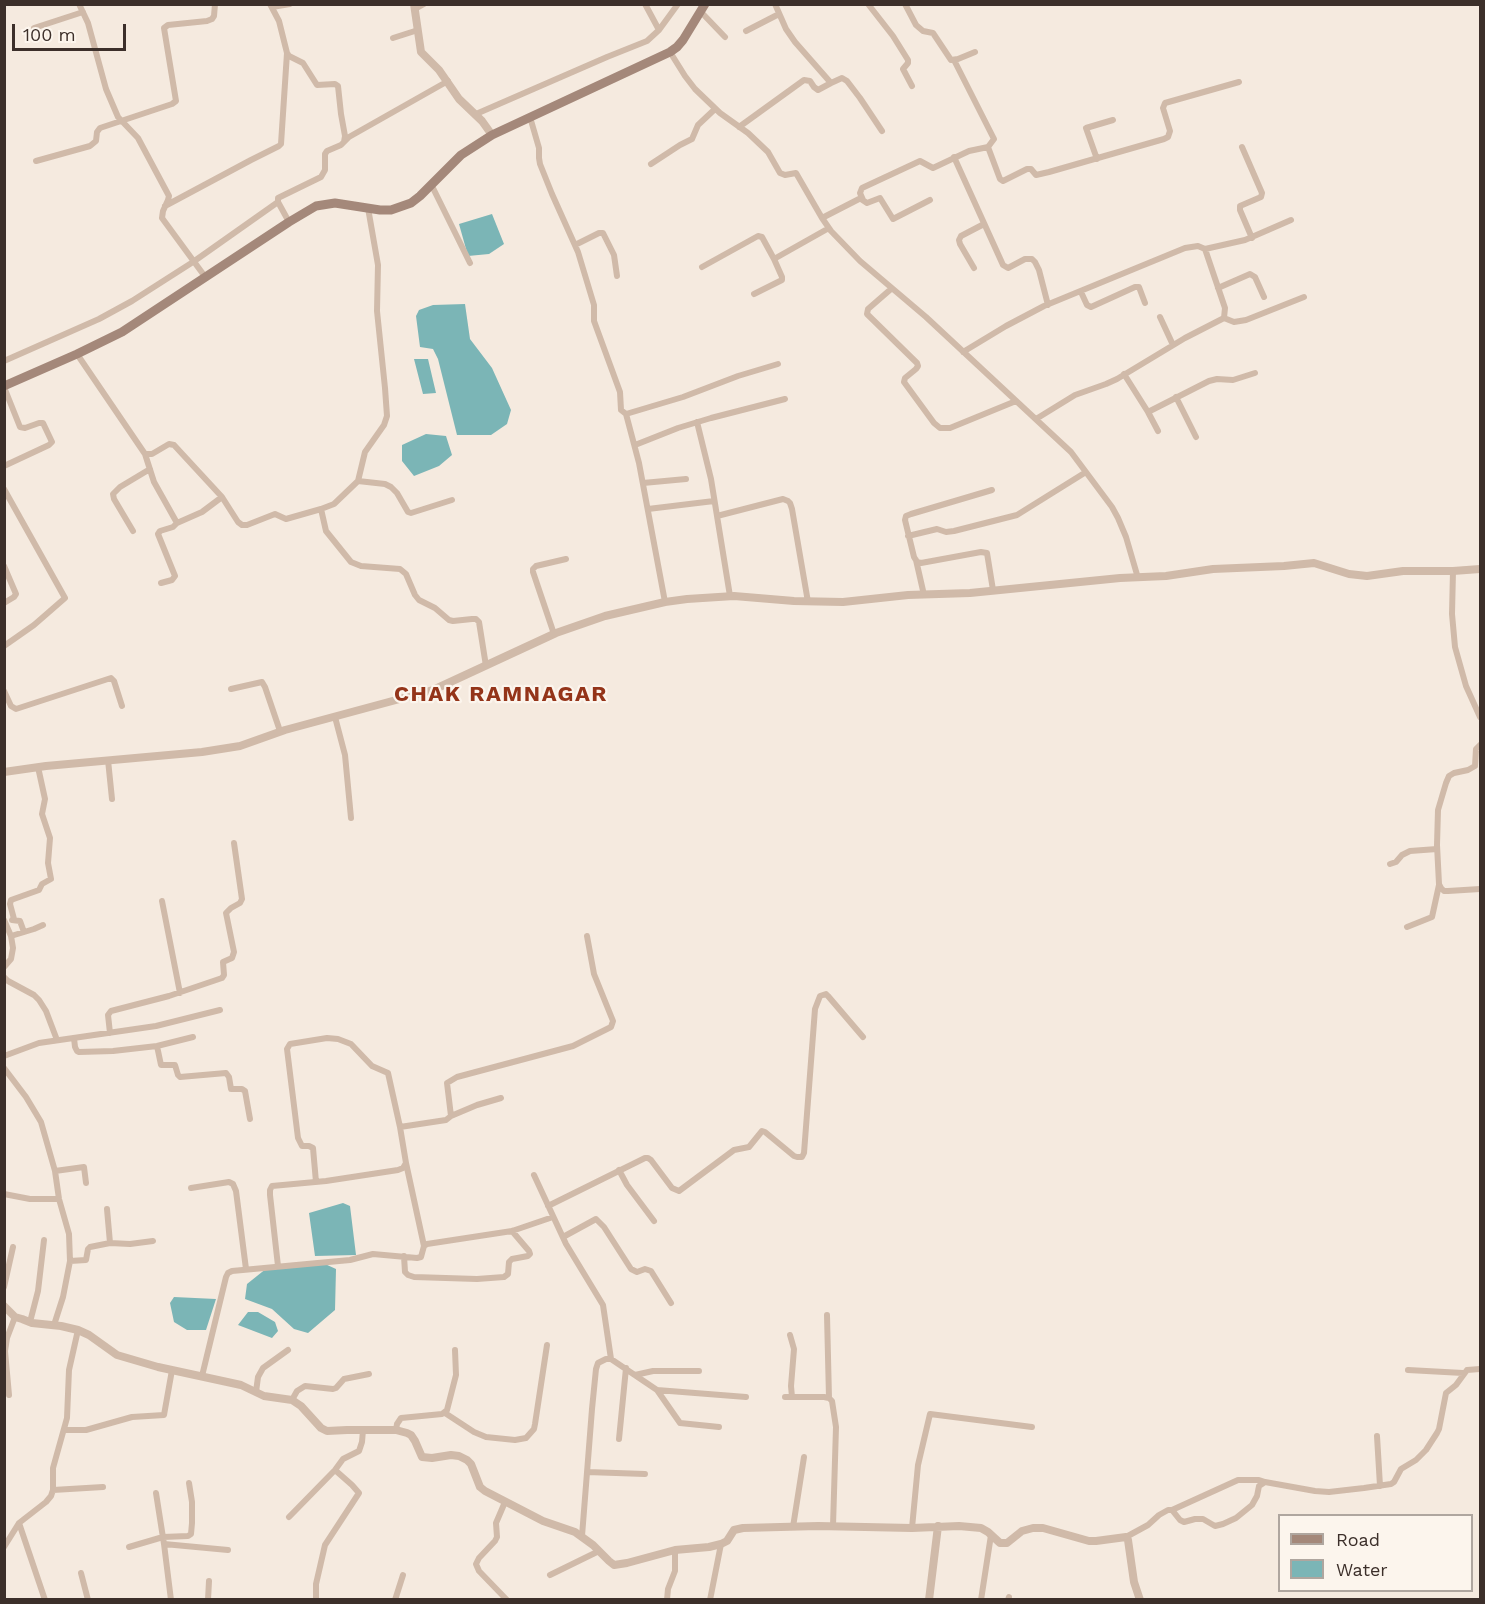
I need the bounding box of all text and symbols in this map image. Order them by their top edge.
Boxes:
scale bar [15,12,129,50]
text: 100 m [23,24,76,45]
district label: CHAK RAMNAGAR [394,682,608,708]
legend [1278,1514,1473,1592]
text: Road [1336,1529,1380,1550]
text: Water [1336,1559,1388,1580]

